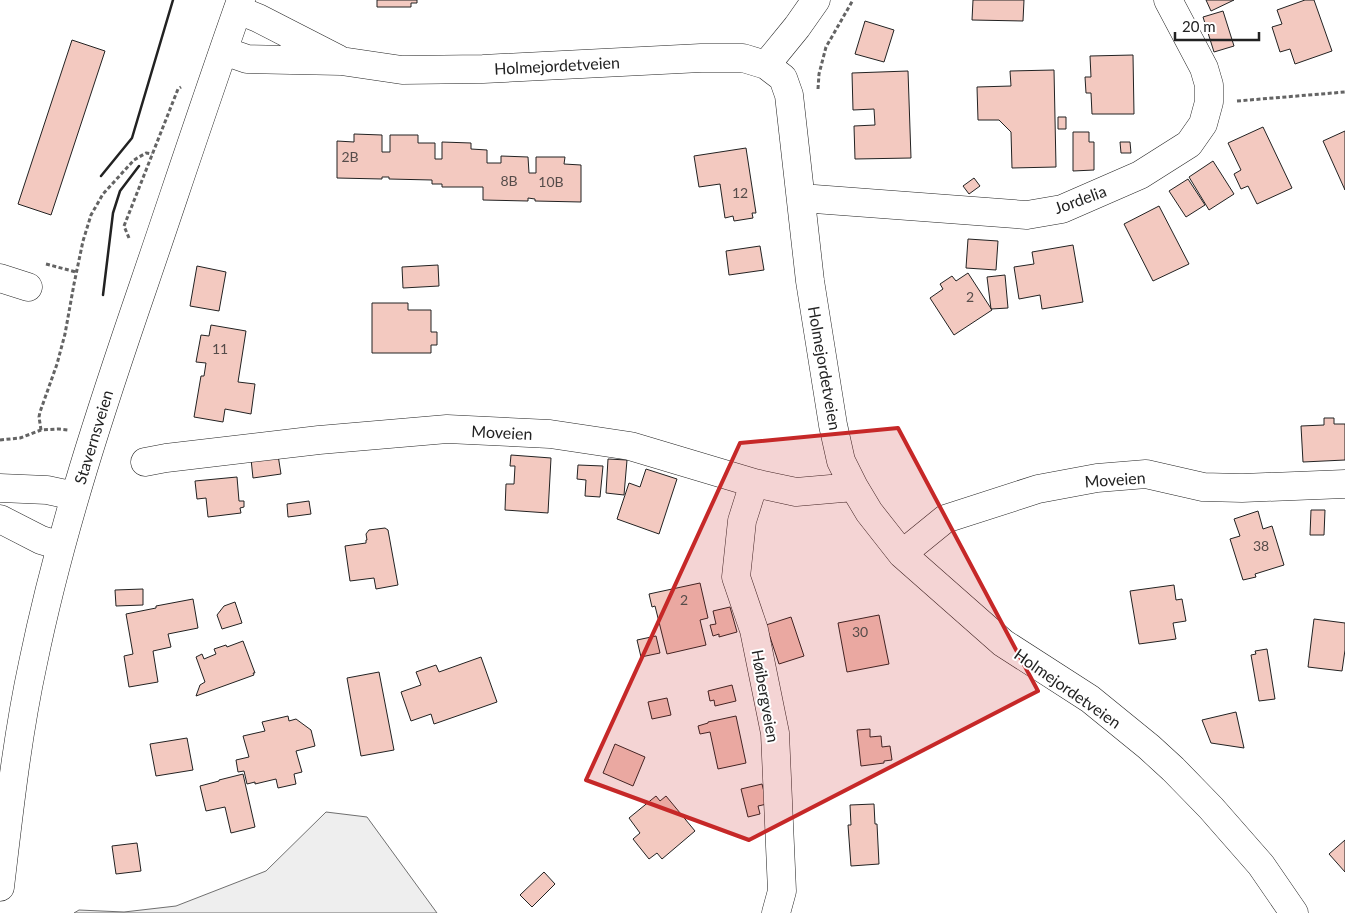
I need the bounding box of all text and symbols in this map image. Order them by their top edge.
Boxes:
scale bar [1175,10,1259,42]
text: 20 m [1182,17,1216,35]
street label: Holmejordetveien [494,52,620,78]
house number: 2B [341,148,359,165]
house number: 8B [500,172,518,189]
house number: 10B [538,173,564,190]
street label: Jordelia [1051,181,1109,217]
house number: 12 [732,184,748,201]
house number: 2 [966,288,974,305]
street label: Holmejordetveien [805,304,845,432]
house number: 11 [212,340,228,357]
street label: Stavernsveien [70,388,116,486]
street label: Moveien [471,421,533,443]
street label: Moveien [1084,467,1146,491]
house number: 38 [1253,537,1269,554]
house number: 2 [680,591,688,608]
house number: 30 [852,623,868,640]
street label: Holmejordetveien [1011,644,1125,732]
street label: Høibergveien [748,648,784,744]

